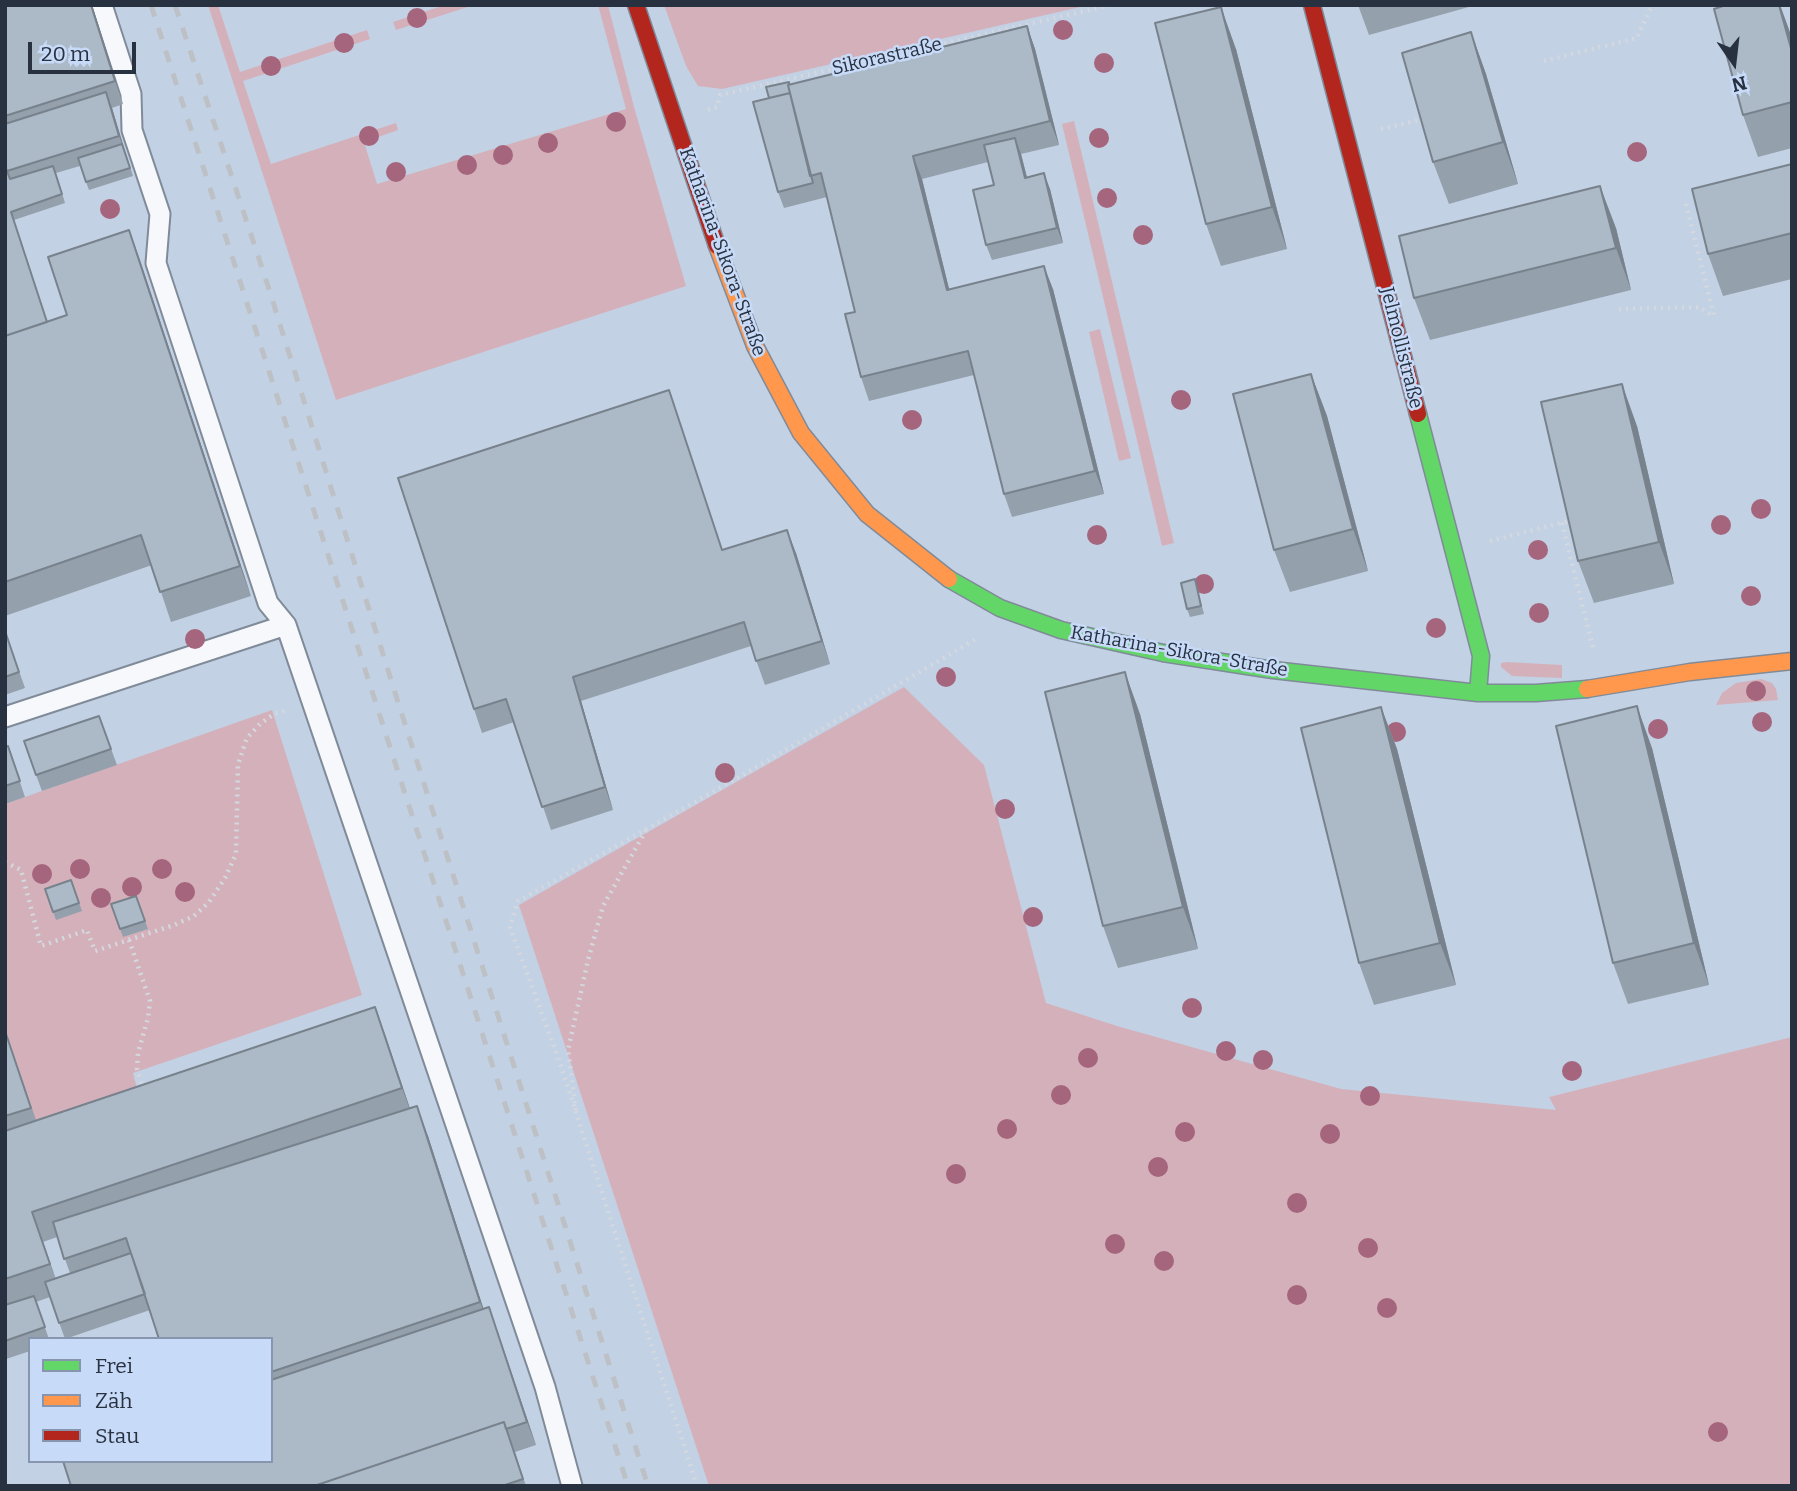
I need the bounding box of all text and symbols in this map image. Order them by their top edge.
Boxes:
scale bar [32,28,140,72]
north arrow [1699,28,1769,98]
street label: Sikorastraße [830,33,944,81]
text: 20 m [41,41,90,67]
text: N [1729,71,1749,97]
street label: Katharina-Sikora-Straße [674,145,770,359]
street label: Jelmollistraße [1375,285,1427,411]
street label: Katharina-Sikora-Straße [1069,622,1289,682]
legend [28,1337,273,1463]
text: Frei [95,1353,133,1379]
text: Zäh [95,1388,133,1414]
text: Stau [95,1423,139,1449]

